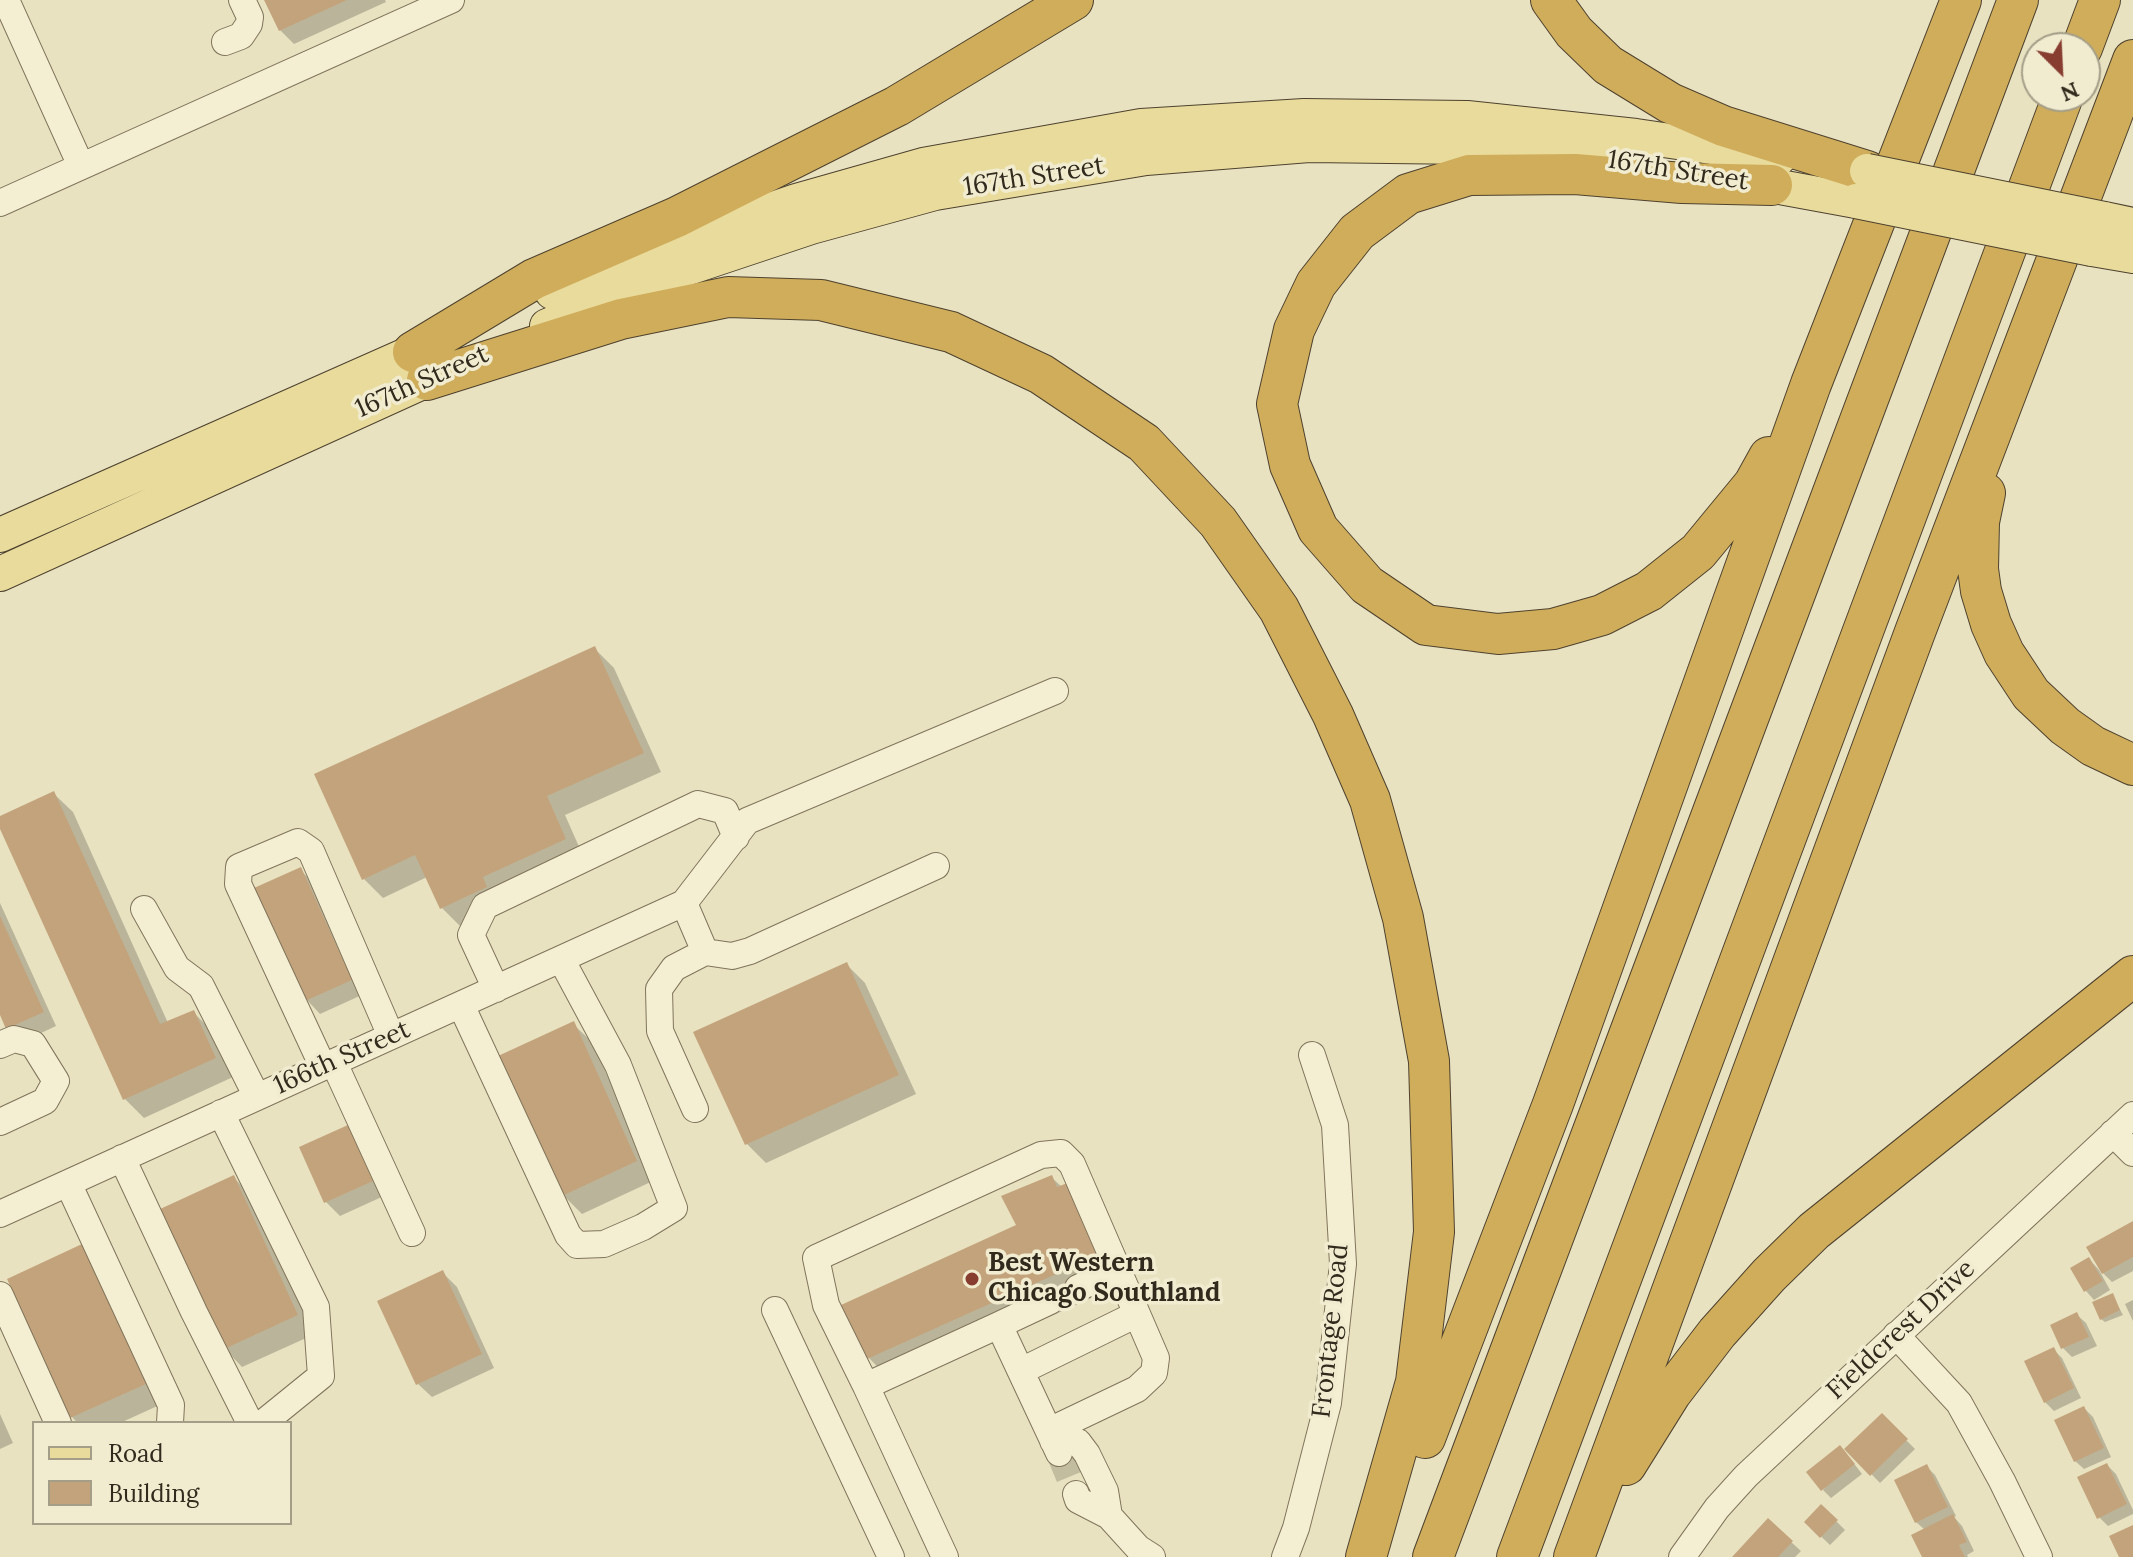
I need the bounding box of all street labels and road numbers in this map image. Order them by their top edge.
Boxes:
street label: 167th Street [1605,144,1751,198]
street label: 167th Street [961,150,1107,204]
street label: 167th Street [351,339,493,425]
street label: 166th Street [269,1014,415,1102]
street label: Frontage Road [1306,1242,1356,1420]
street label: Fieldcrest Drive [1820,1253,1982,1407]

